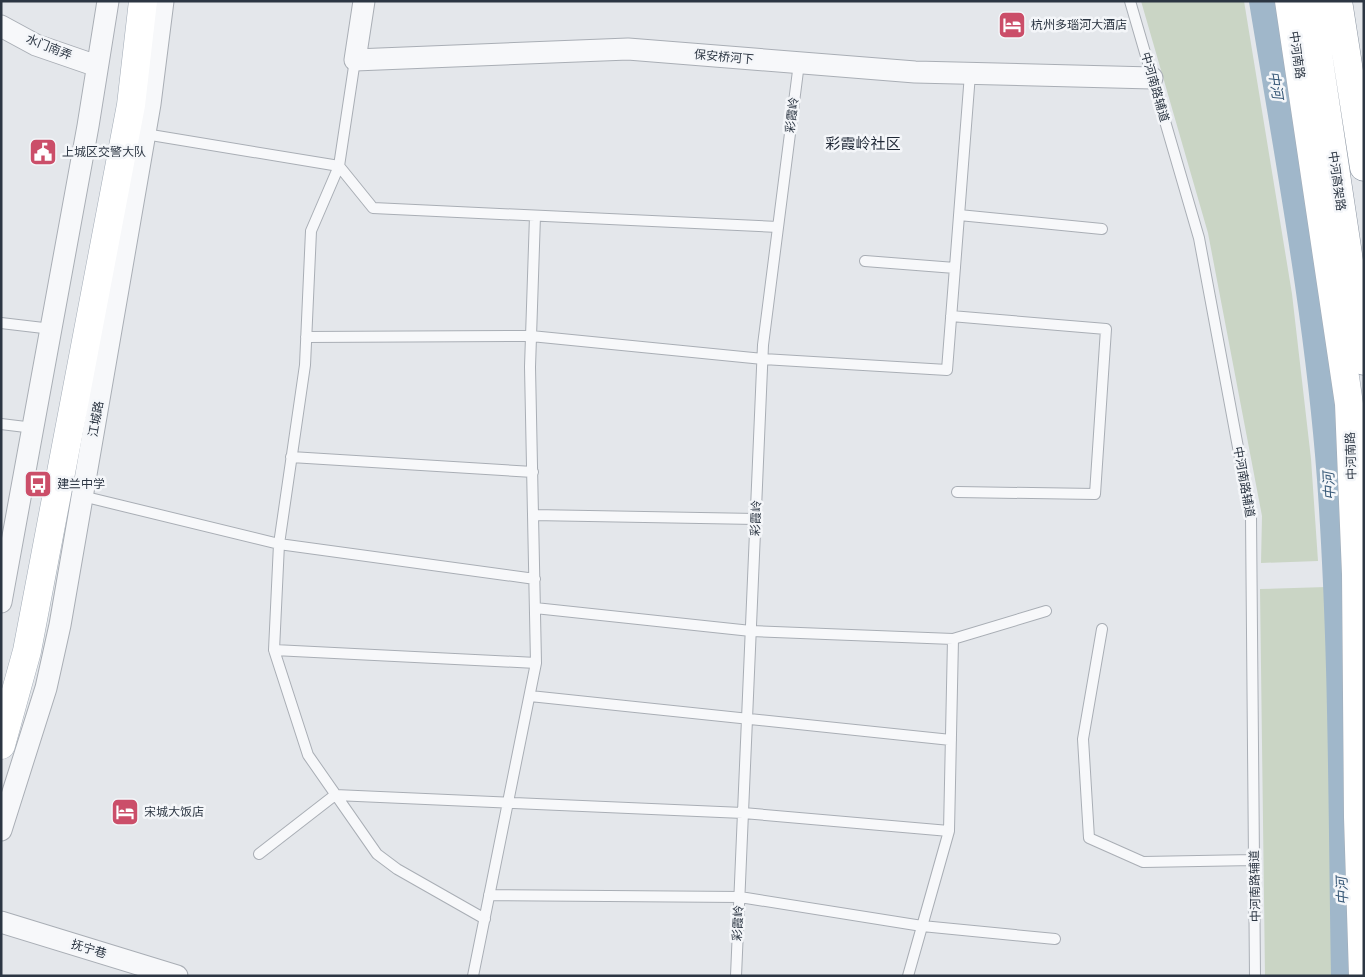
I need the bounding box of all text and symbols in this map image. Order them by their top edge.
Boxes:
hotel icon: 杭州多瑙河大酒店 [997,10,1027,40]
place label: 杭州多瑙河大酒店 [1031,17,1127,31]
street label: 中河南路 [1288,30,1308,80]
street label: 水门南弄 [24,31,74,62]
street label: 保安桥河下 [694,46,755,66]
street label: 中河南路辅道 [1139,50,1173,123]
water label: 中河 [1266,70,1288,103]
street label: 彩霞岭 [782,96,800,134]
district label: 彩霞岭社区 [825,134,901,152]
public building icon: 上城区交警大队 [28,137,58,167]
place label: 上城区交警大队 [62,144,146,158]
street label: 中河高架路 [1327,150,1349,212]
street label: 江城路 [85,400,105,438]
street label: 中河南路 [1342,432,1358,480]
street label: 中河南路辅道 [1232,445,1258,519]
bus stop icon: 建兰中学 [23,469,53,499]
water label: 中河 [1319,469,1338,500]
place label: 建兰中学 [57,476,105,490]
street label: 彩霞岭 [747,500,763,536]
hotel icon: 宋城大饭店 [110,797,140,827]
place label: 宋城大饭店 [144,804,204,818]
street label: 中河南路辅道 [1246,850,1262,922]
water label: 中河 [1332,874,1350,905]
street label: 彩霞岭 [729,905,745,941]
street label: 抚宁巷 [70,936,109,960]

